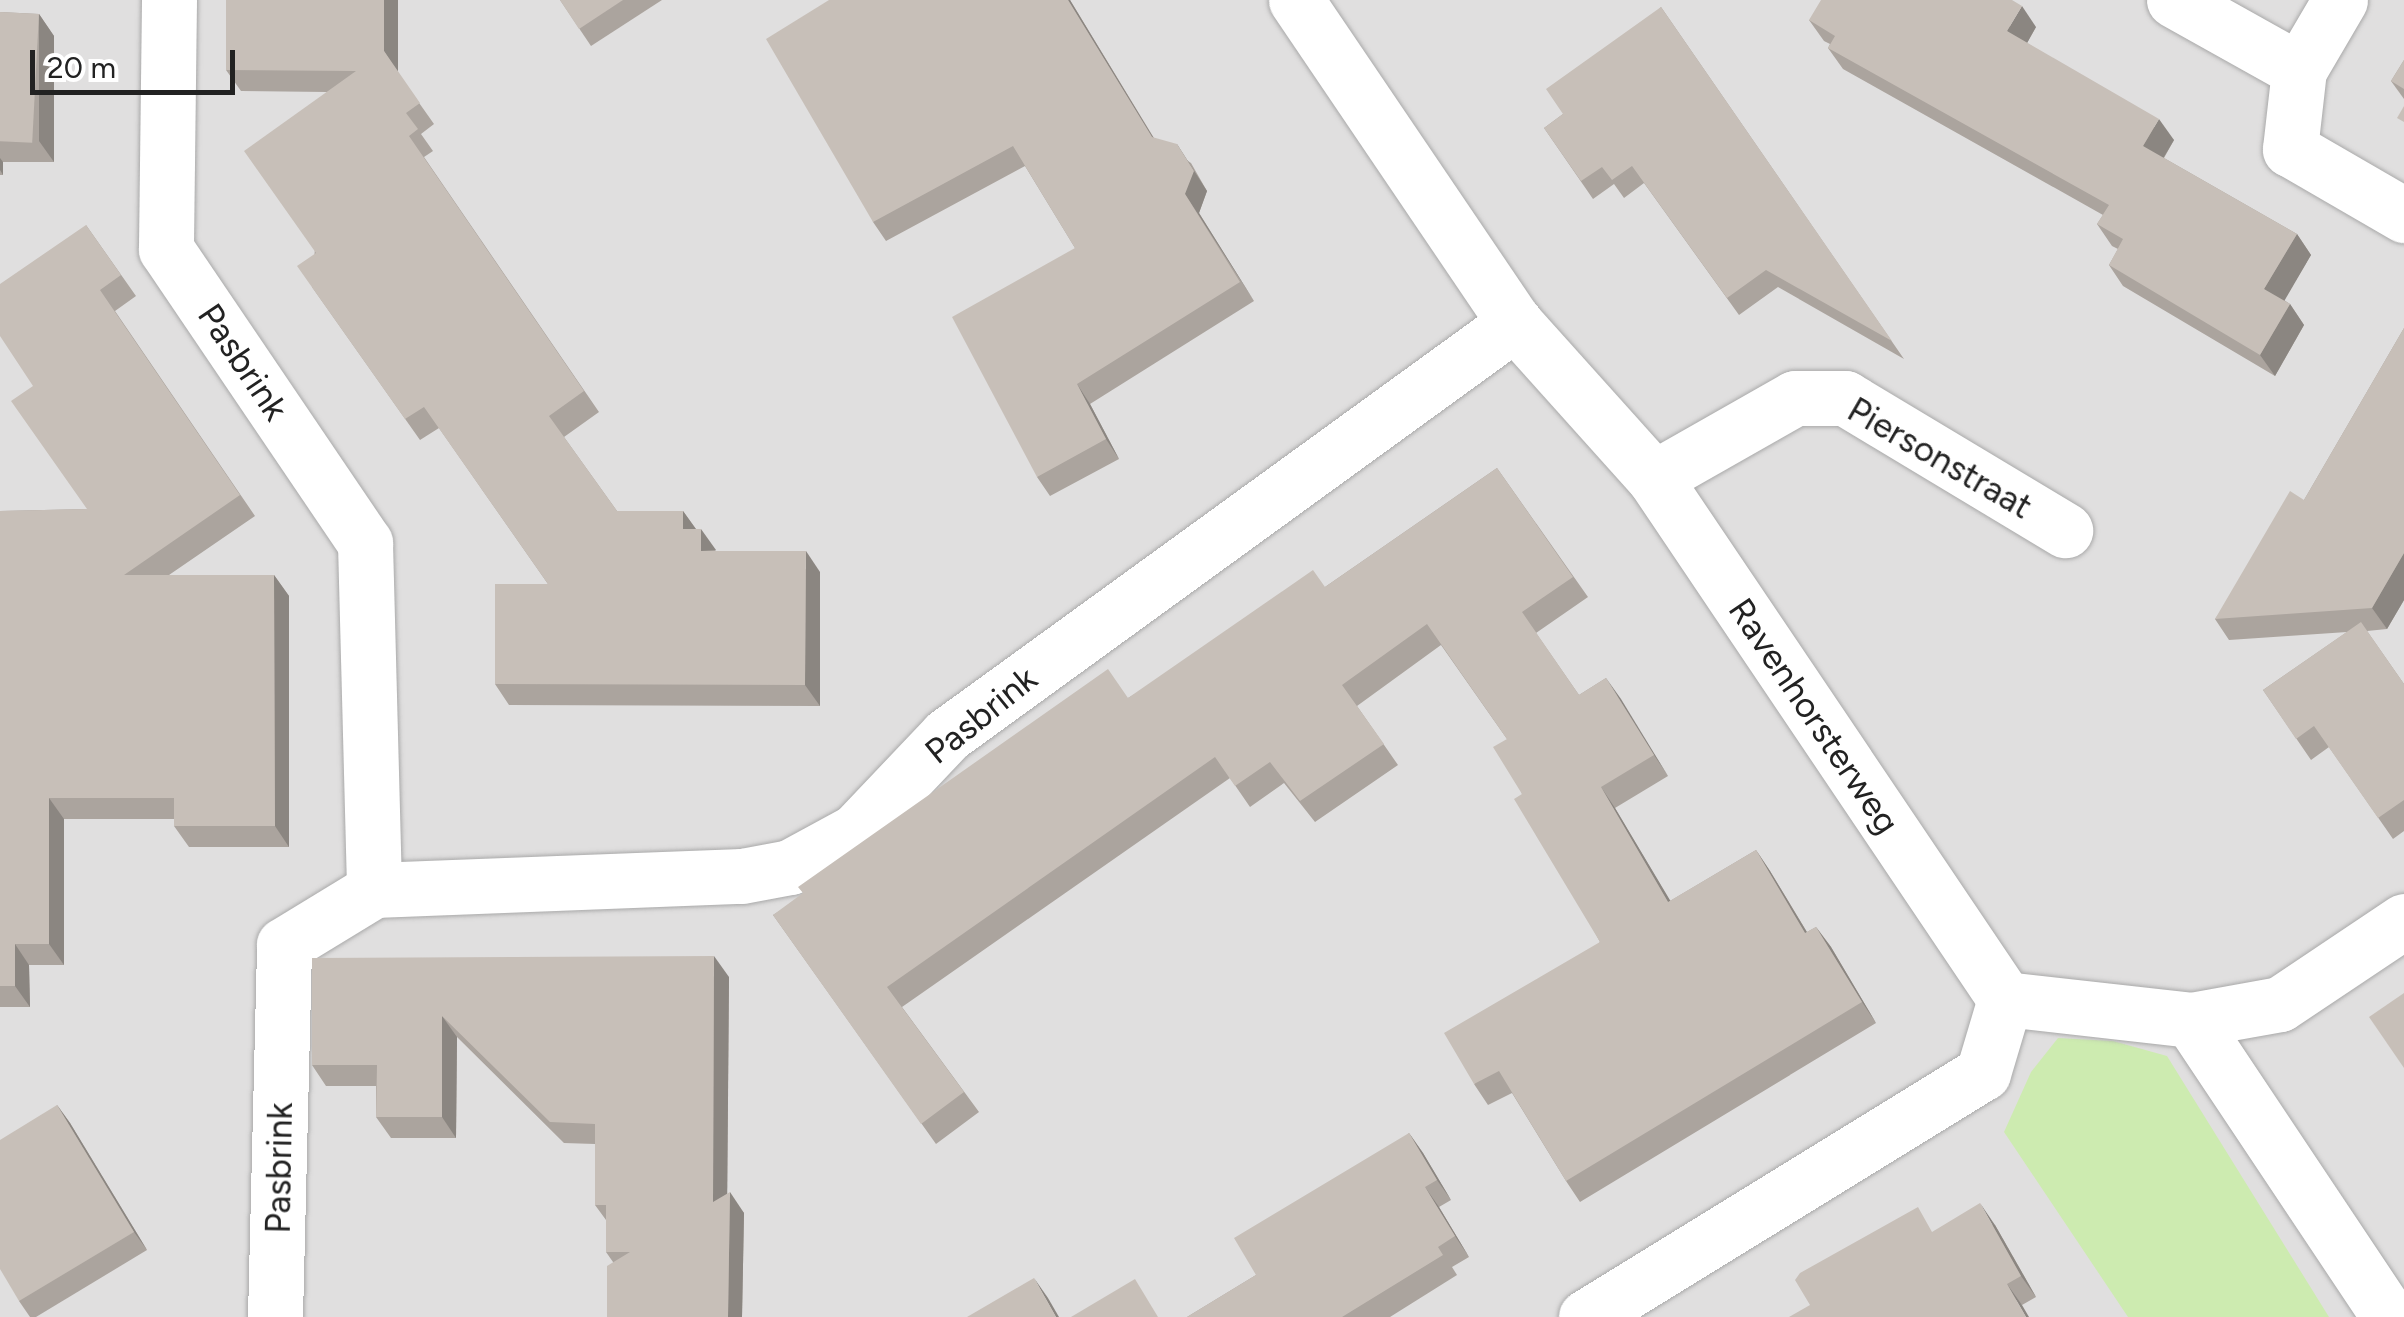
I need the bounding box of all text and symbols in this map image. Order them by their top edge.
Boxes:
scale bar [35,30,240,92]
text: 20 m [47,49,116,86]
street label: Pasbrink [189,296,297,428]
street label: Piersonstraat [1840,388,2040,528]
street label: Ravenhorsterweg [1720,590,1908,842]
street label: Pasbrink [917,657,1045,773]
street label: Pasbrink [257,1102,301,1234]

